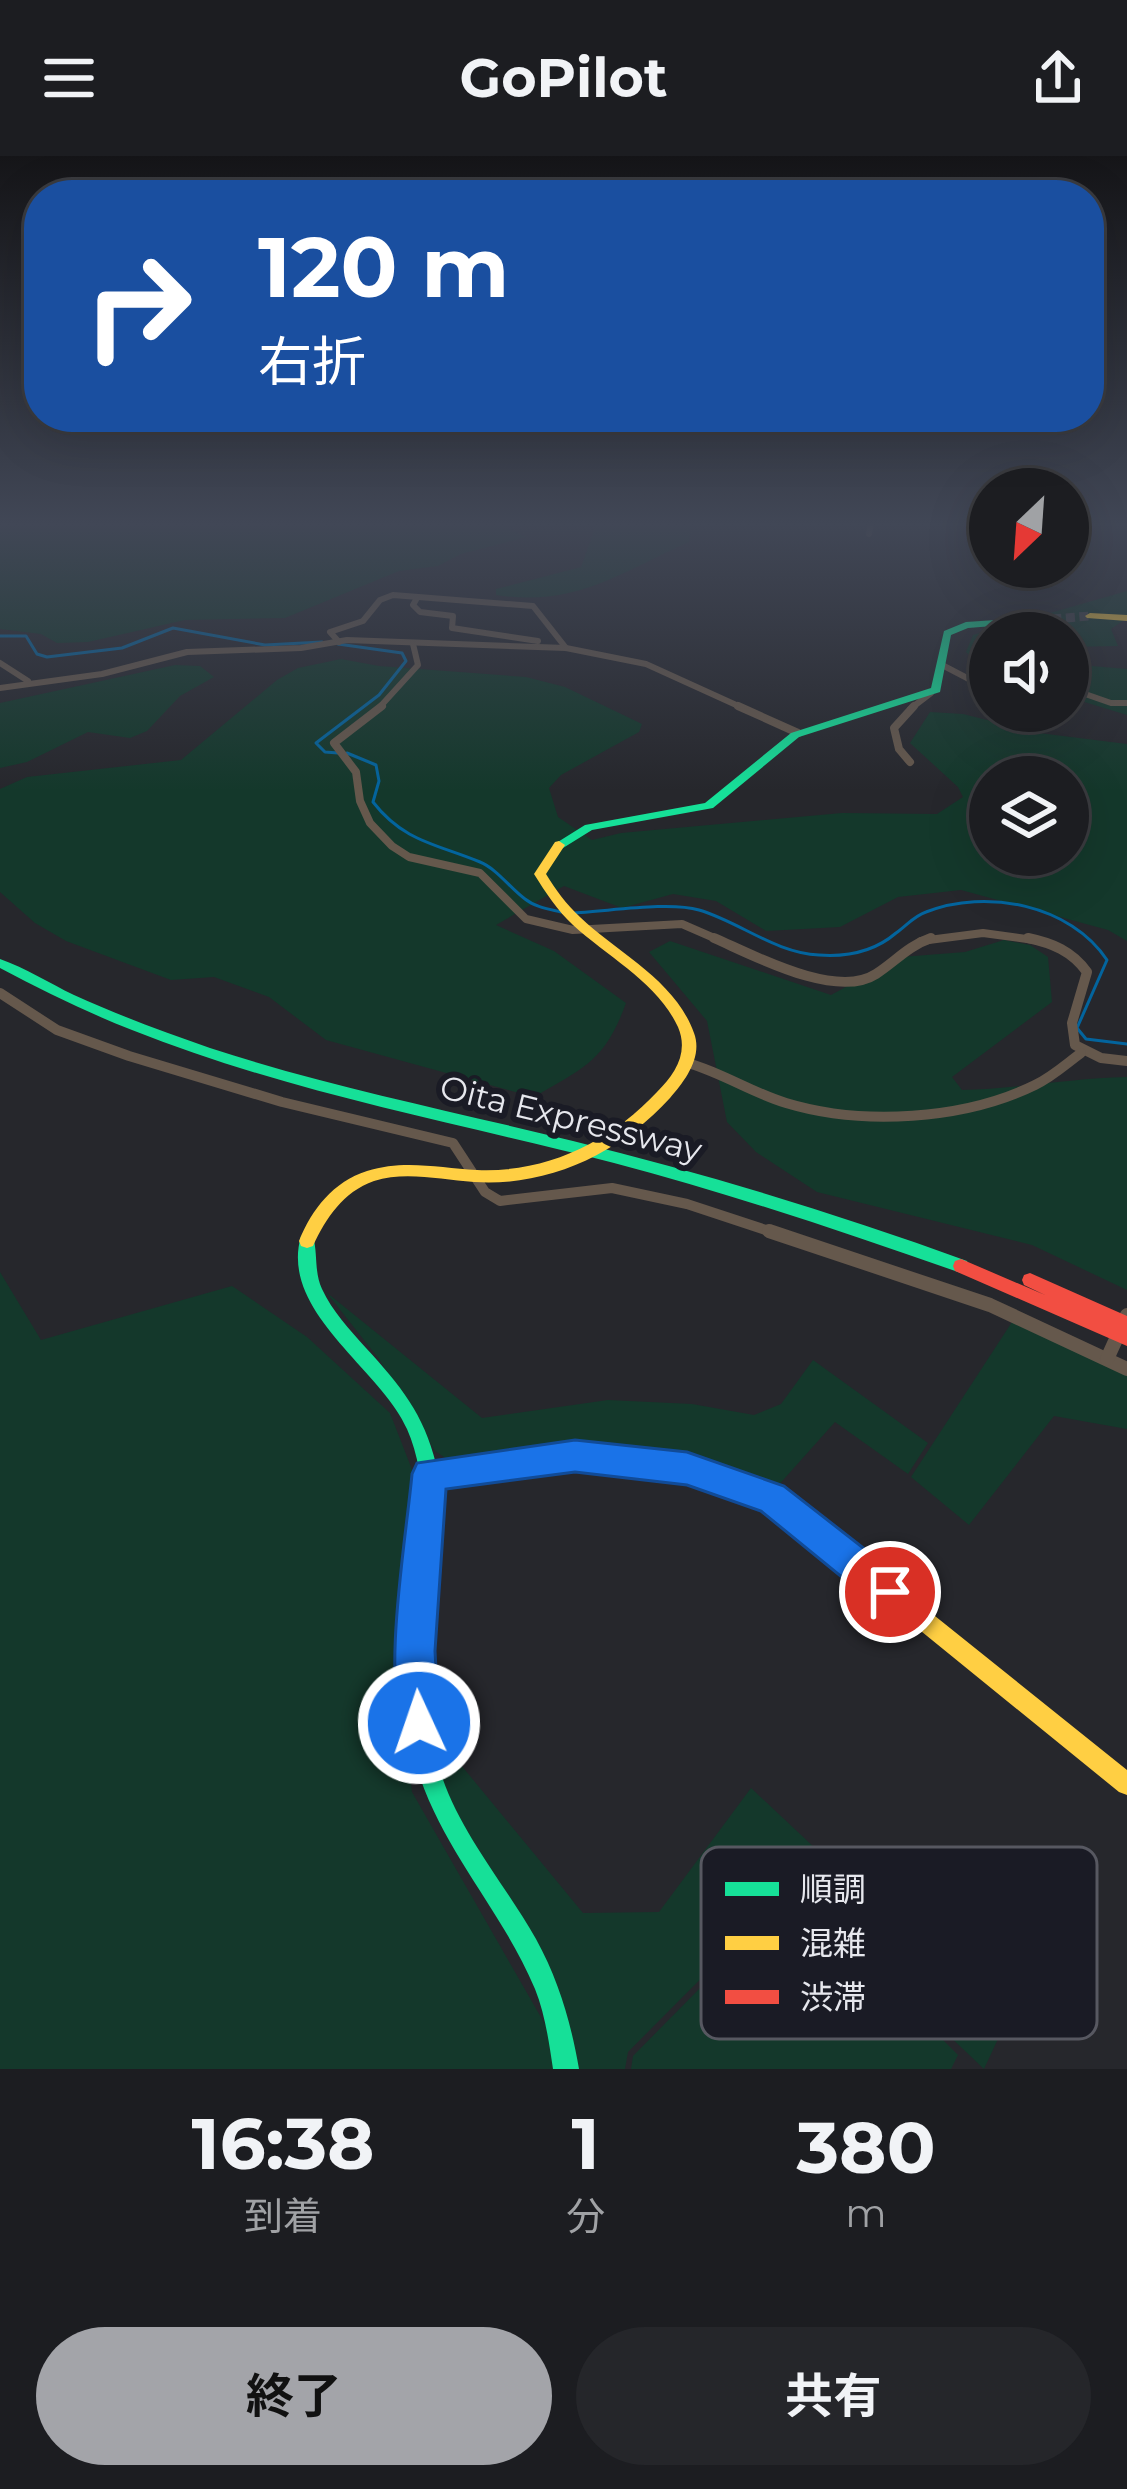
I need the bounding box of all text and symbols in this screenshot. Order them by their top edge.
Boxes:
icon: menu [36,45,102,111]
text: GoPilot [460,45,667,111]
icon: share [1025,45,1091,111]
text: 120 m [258,216,509,318]
icon: right [60,228,216,384]
text: 右折 [258,329,366,395]
north arrow [969,468,1089,588]
map controls [969,468,1089,876]
button: sound [969,612,1089,732]
button: layers [969,756,1089,876]
street label: Oita Expressway [436,1066,706,1170]
pin [839,1541,941,1643]
icon: arrive [857,1559,923,1625]
position arrow [356,1660,482,1786]
legend [701,1847,1097,2039]
text: 順調 [800,1869,866,1909]
text: 混雑 [800,1923,866,1963]
text: 渋滞 [800,1977,866,2017]
text: 16:38 [191,2099,375,2187]
text: 1 [571,2099,600,2187]
text: 380 [796,2103,936,2191]
text: m [845,2189,887,2237]
text: 到着 [244,2192,322,2240]
text: 分 [566,2192,605,2240]
button: 終了 [36,2327,552,2465]
button: 共有 [576,2327,1091,2465]

